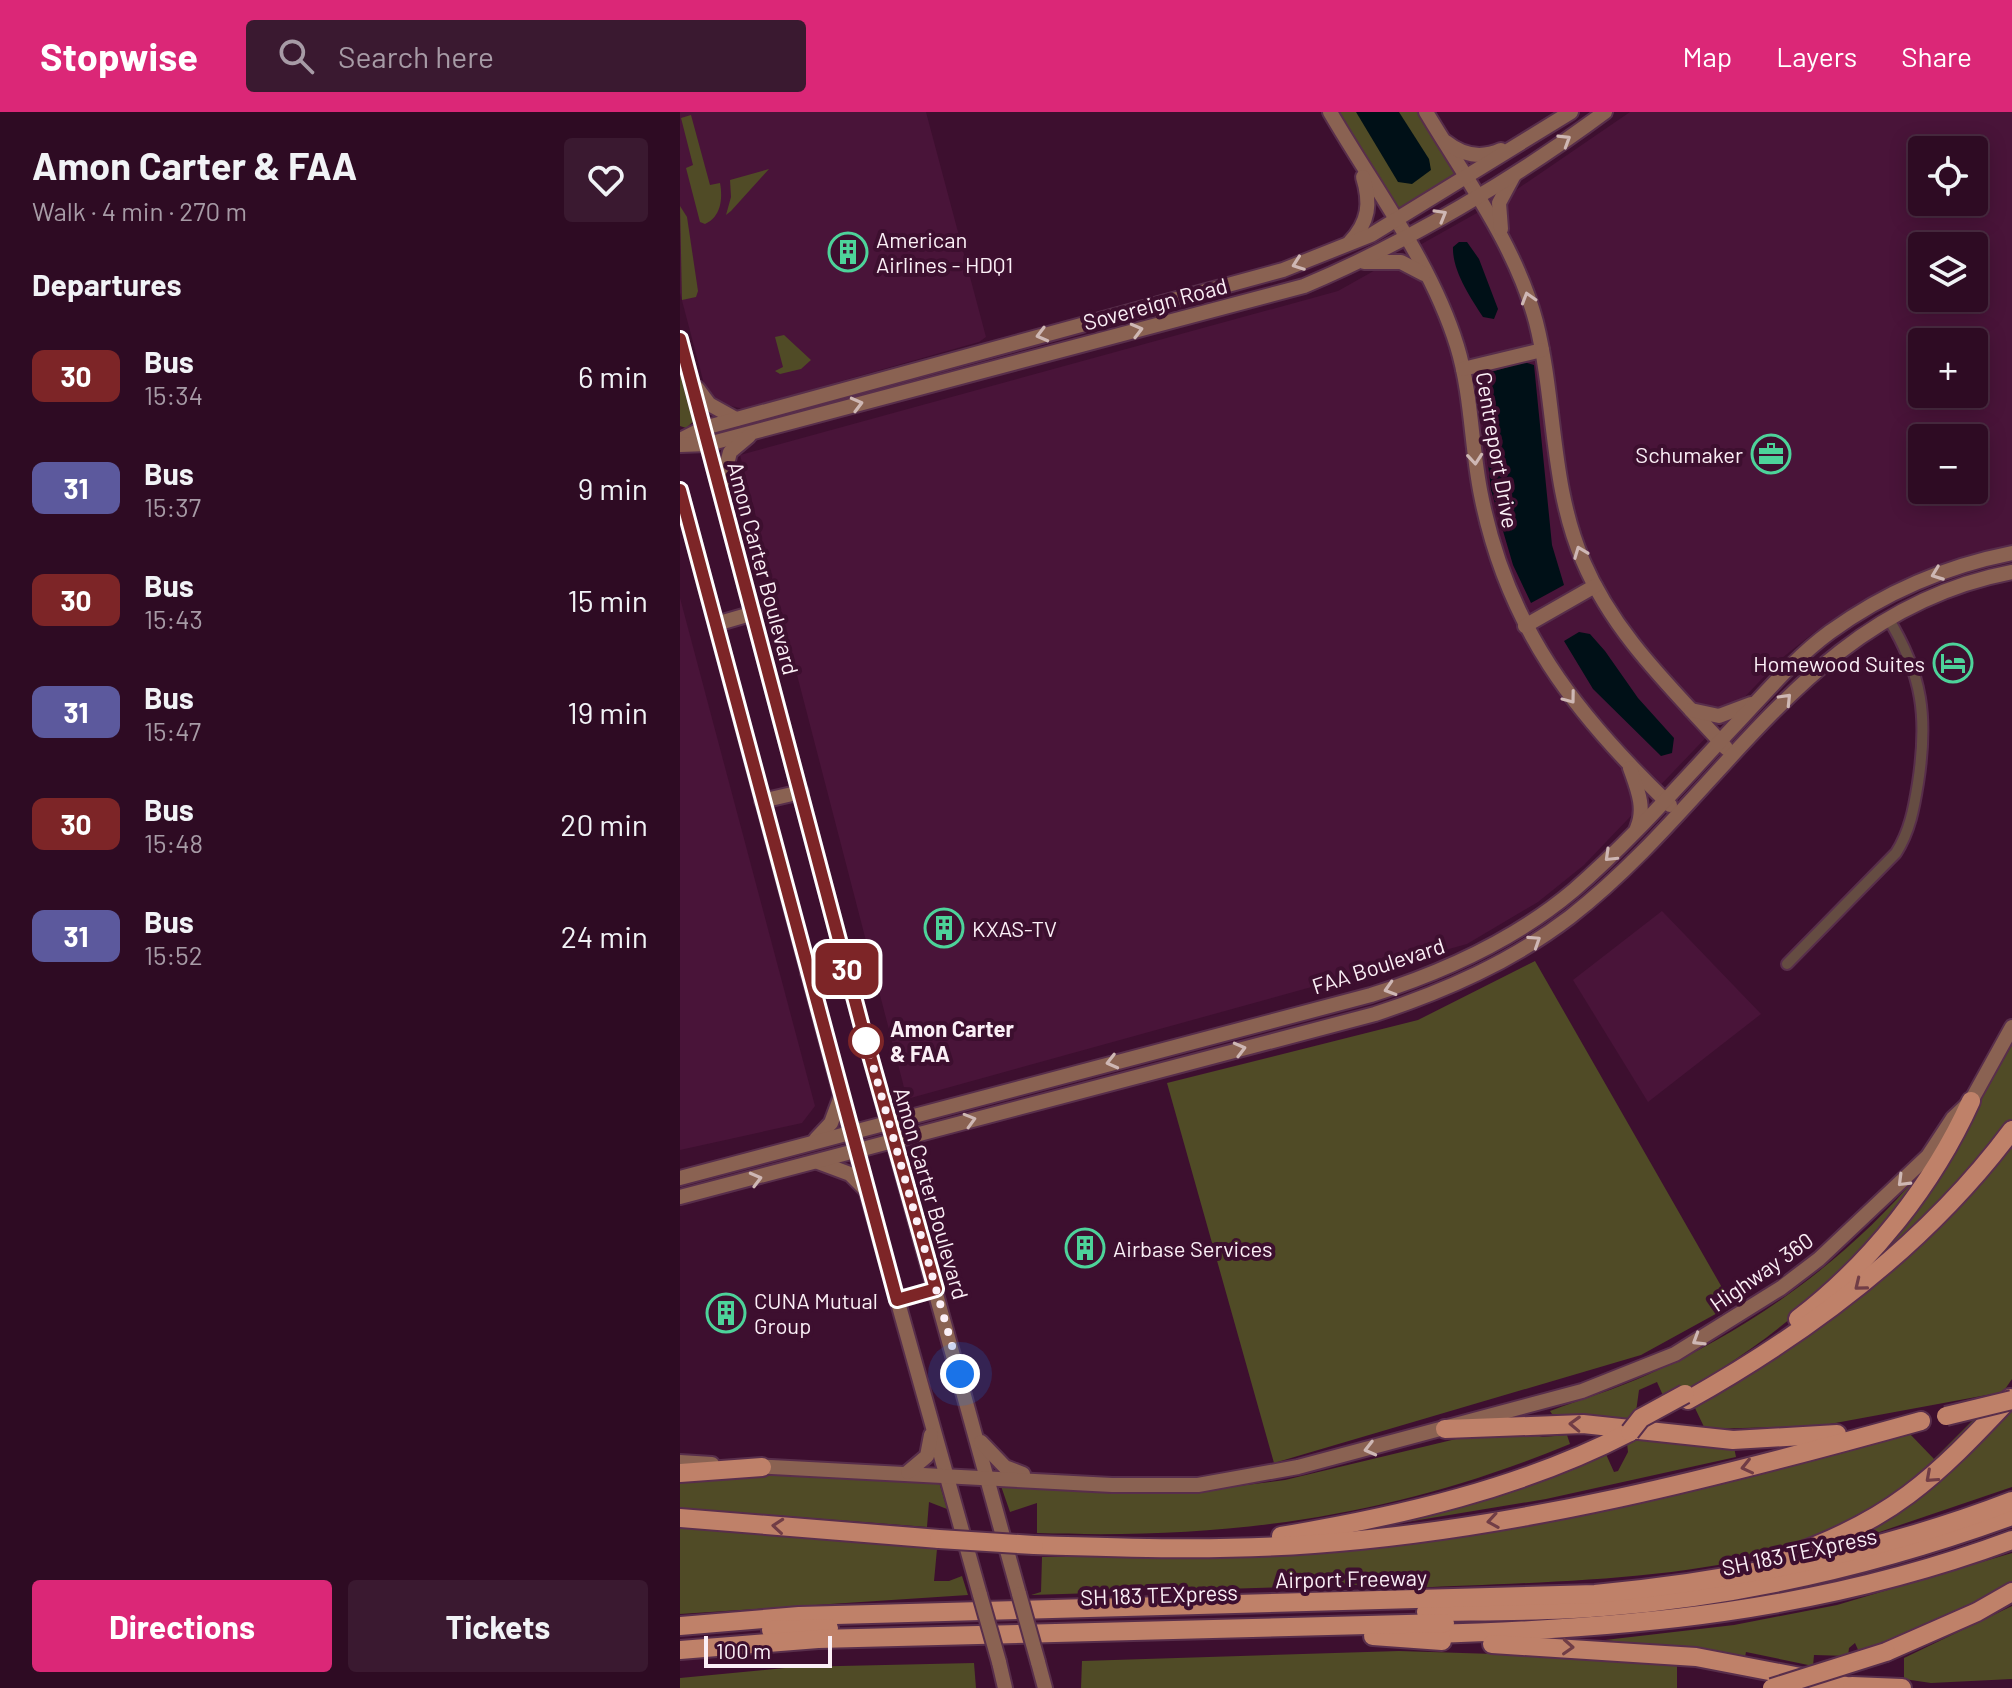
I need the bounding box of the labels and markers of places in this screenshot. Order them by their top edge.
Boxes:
place label: American Airlines - HDQ1 [876,226,1013,277]
building icon: American Airlines - HDQ1 [827,231,869,273]
office icon: Schumaker [1750,433,1792,475]
place label: Schumaker [1635,441,1743,467]
hotel icon: Homewood Suites [1932,642,1974,684]
place label: Homewood Suites [1753,650,1925,676]
building icon: KXAS-TV [923,907,965,949]
place label: KXAS-TV [972,915,1057,941]
place label: Amon Carter & FAA [890,1015,1014,1066]
marker: Amon Carter & FAA [849,1024,883,1058]
building icon: Airbase Services [1064,1227,1106,1269]
place label: Airbase Services [1113,1235,1273,1261]
place label: CUNA Mutual Group [754,1287,878,1338]
building icon: CUNA Mutual Group [705,1292,747,1334]

